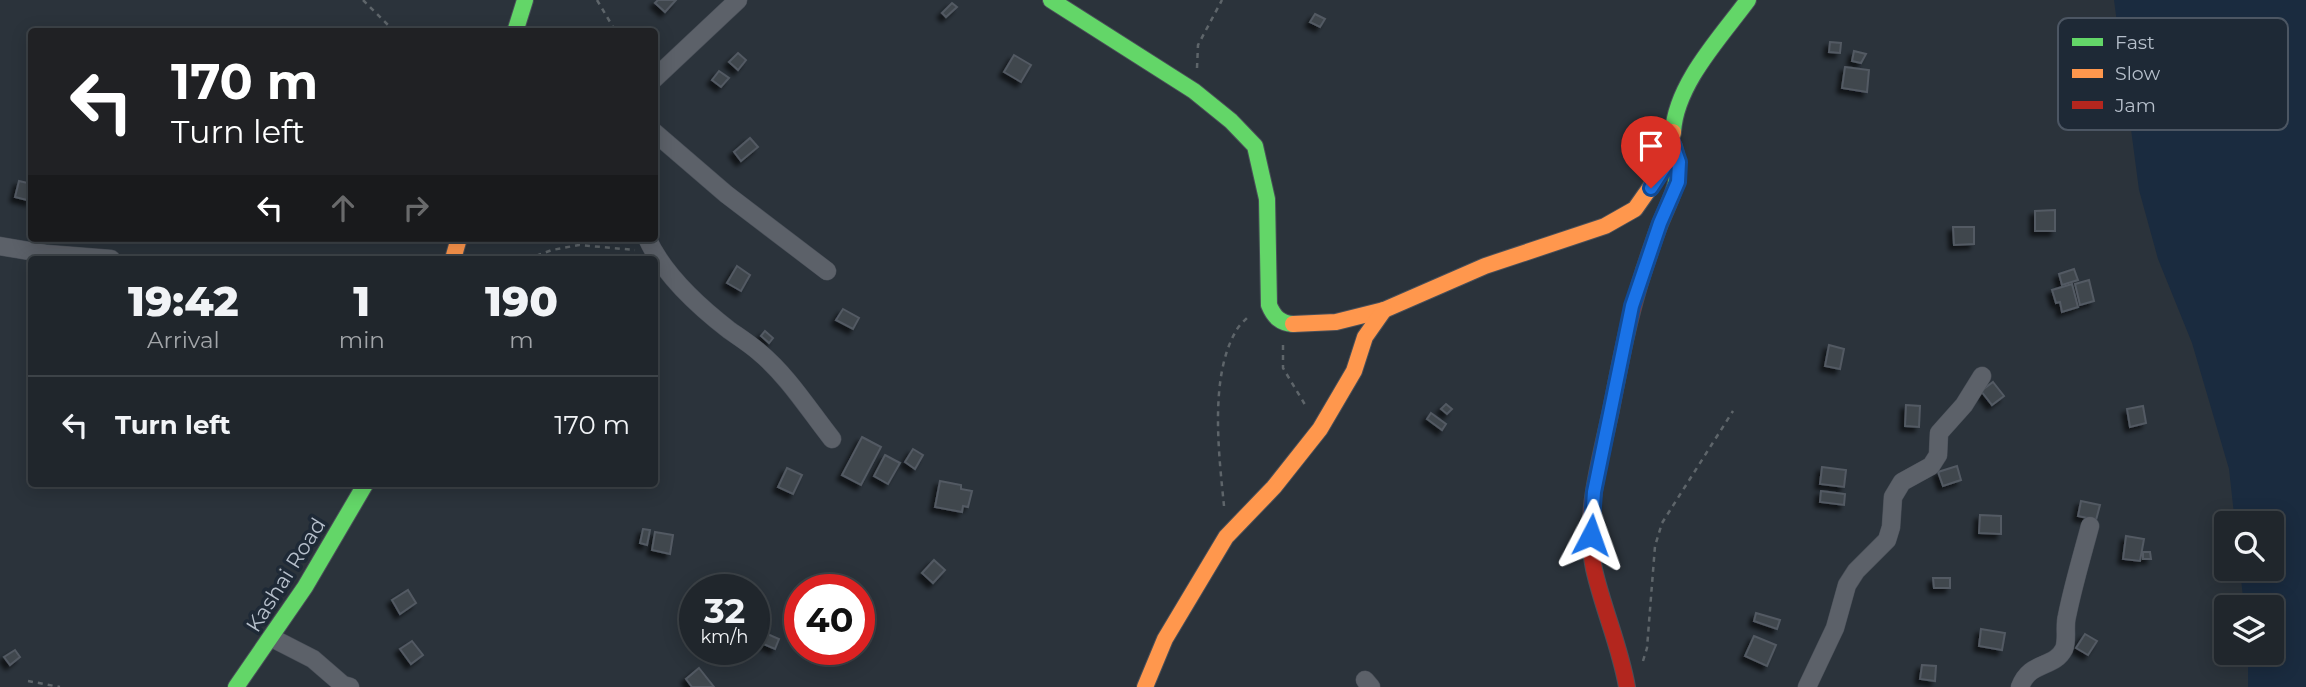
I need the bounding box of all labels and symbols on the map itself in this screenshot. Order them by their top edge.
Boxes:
legend [2058,18,2288,130]
text: Fast [2115,31,2155,54]
text: Slow [2115,62,2160,85]
text: Jam [2114,94,2156,117]
pin [1621,116,1681,188]
position arrow [1554,498,1628,572]
street label: Kashai Road [241,513,331,636]
speed limit sign: 40 [784,574,875,665]

